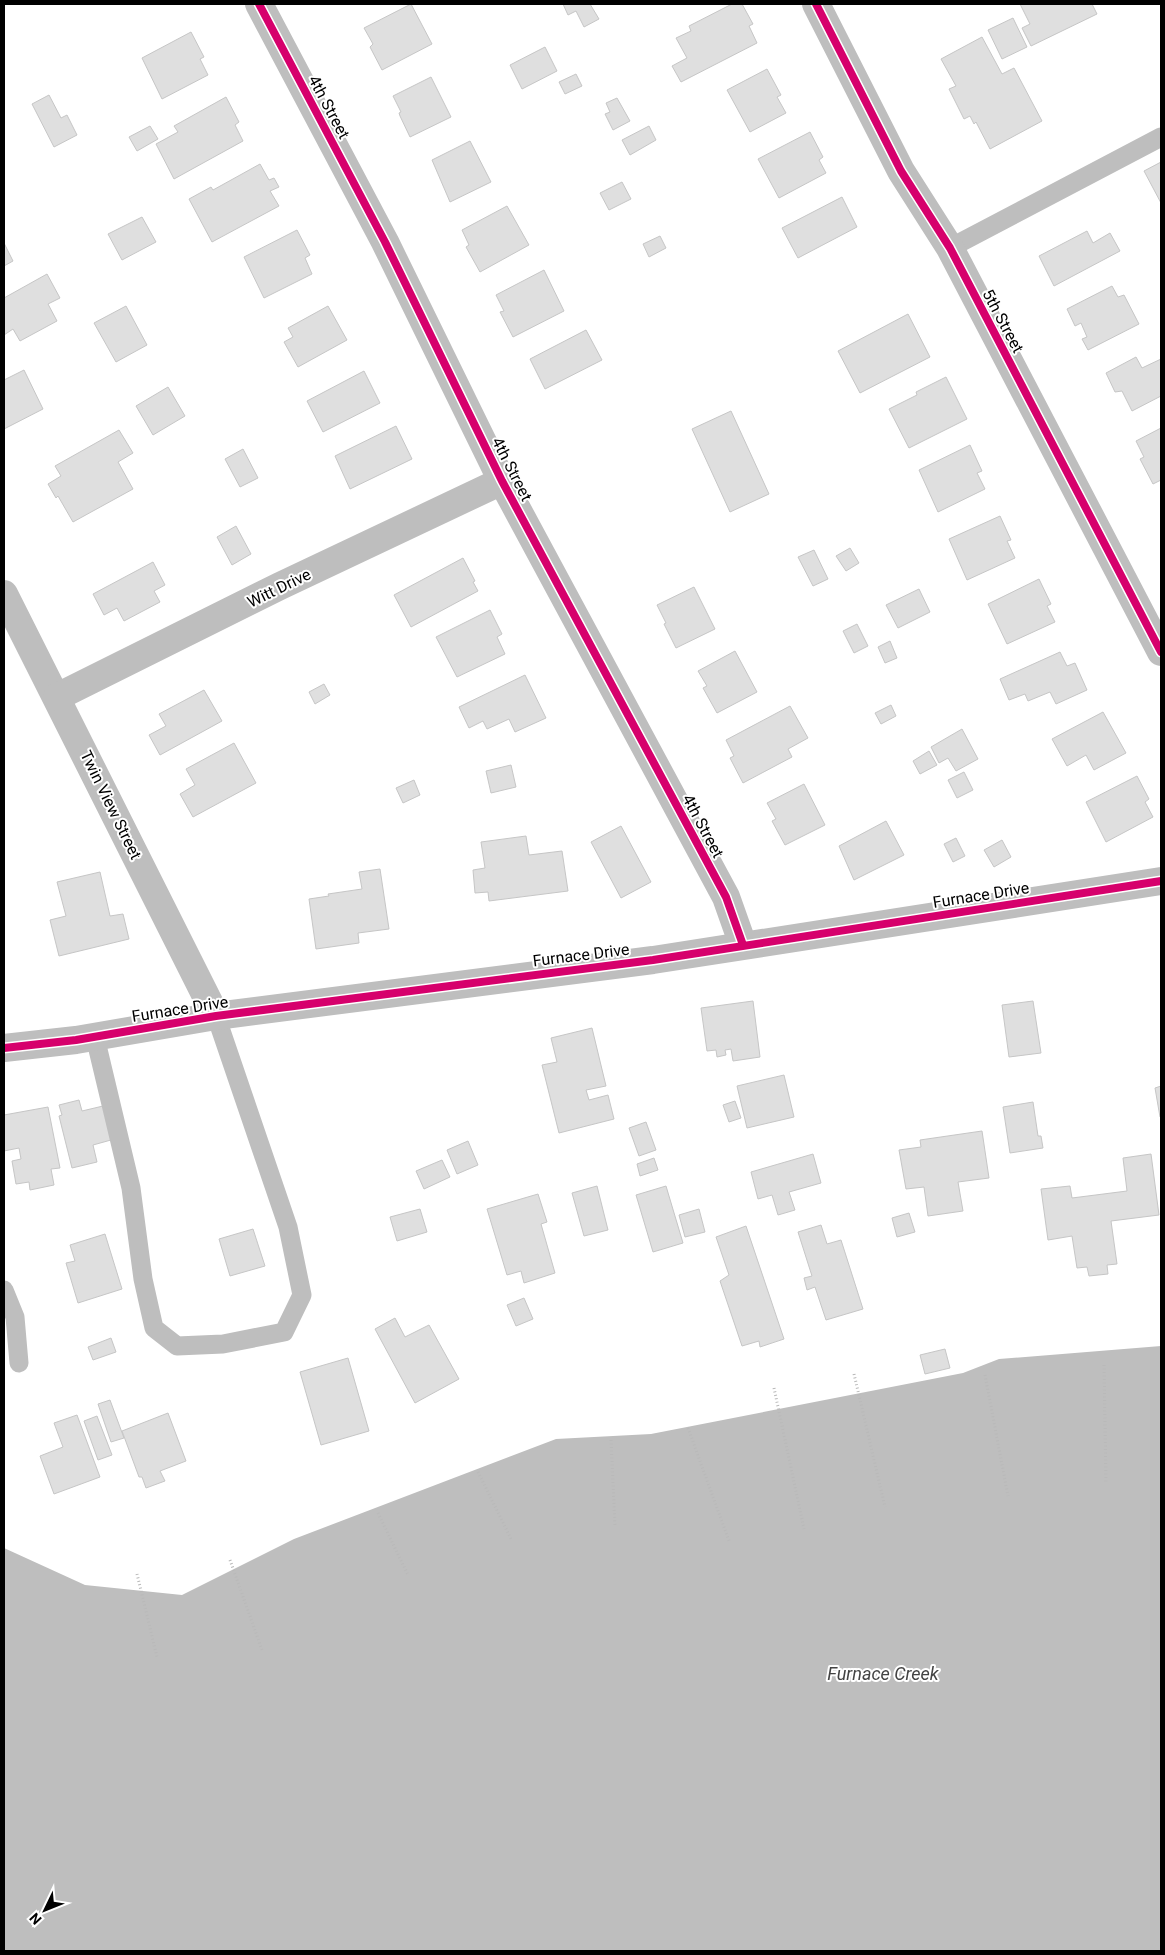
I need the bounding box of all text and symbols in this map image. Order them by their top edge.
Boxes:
street label: 4th Street [304,72,354,142]
street label: 5th Street [978,286,1028,356]
street label: 4th Street [488,434,536,504]
street label: Witt Drive [244,564,314,612]
street label: Twin View Street [76,748,146,862]
street label: 4th Street [678,791,728,861]
street label: Furnace Drive [931,878,1031,912]
street label: Furnace Drive [532,940,630,970]
street label: Furnace Drive [130,992,230,1026]
water label: Furnace Creek [827,1663,940,1684]
north arrow [20,1885,70,1935]
text: N [26,1910,45,1928]

